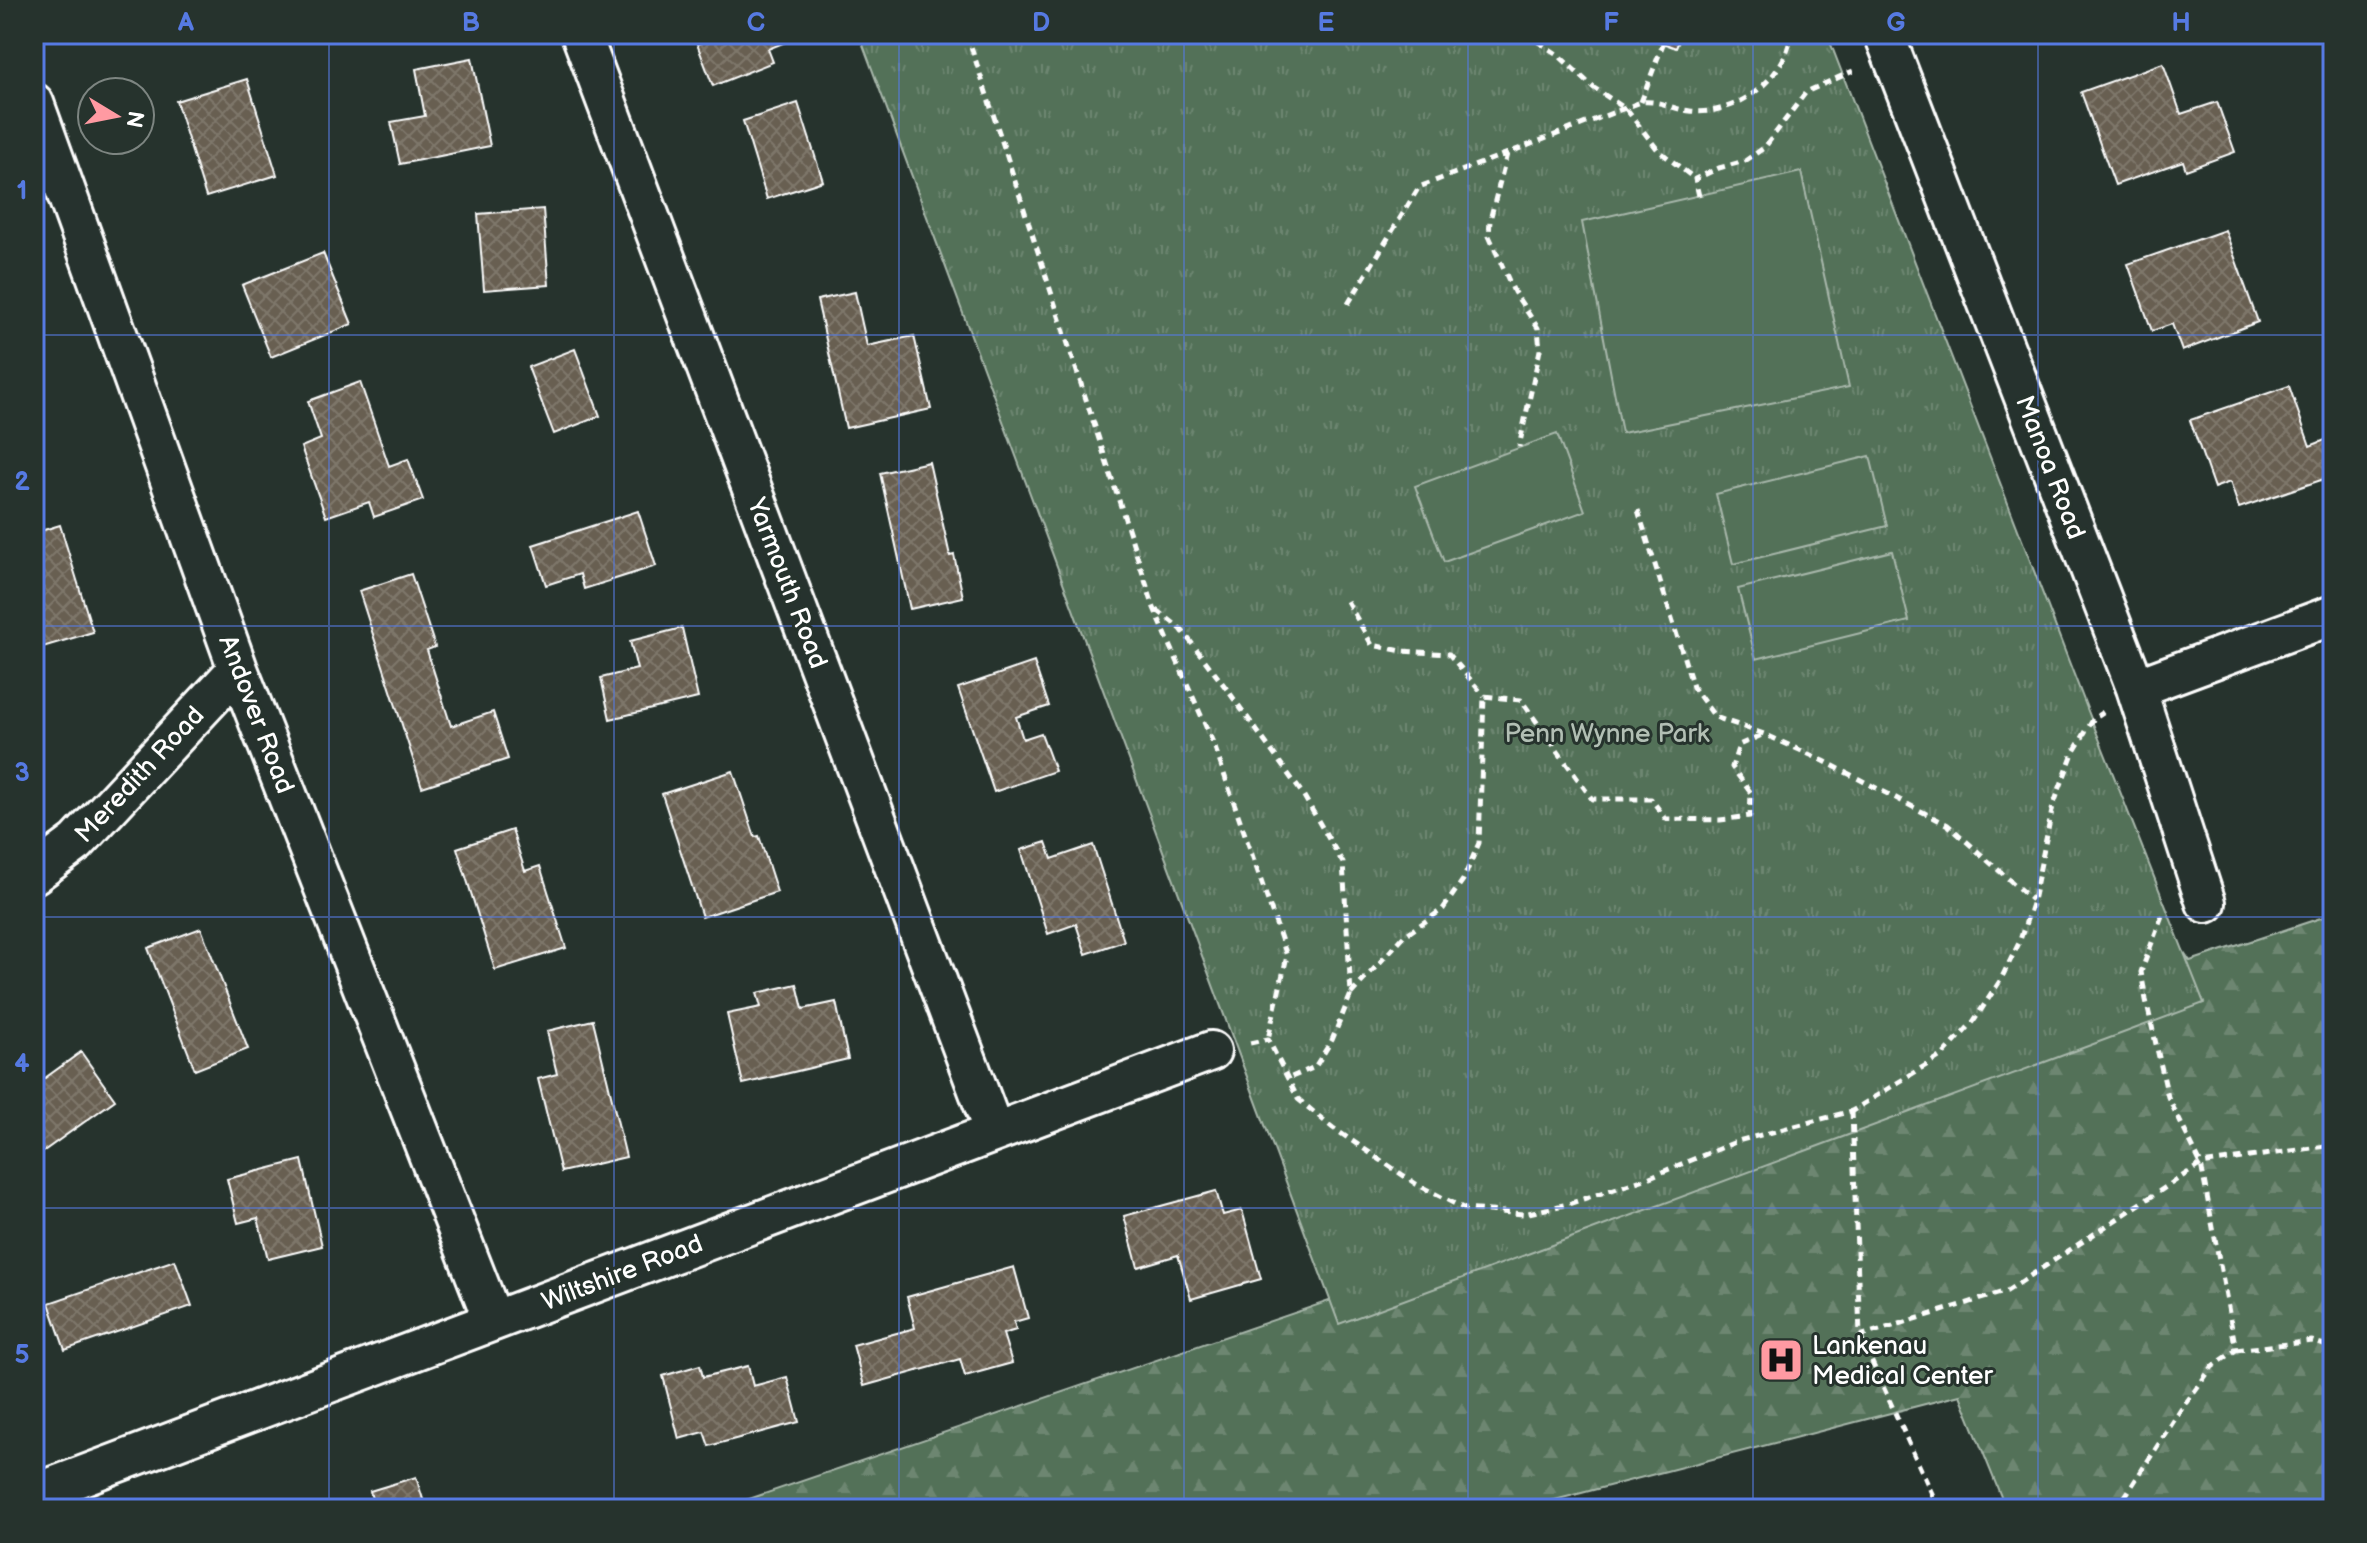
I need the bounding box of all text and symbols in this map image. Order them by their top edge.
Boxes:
text: A [177,8,194,39]
text: B [462,8,480,39]
text: C [747,8,765,39]
text: D [1032,8,1050,39]
text: E [1318,8,1335,39]
text: F [1603,8,1619,39]
text: G [1886,8,1906,39]
text: H [2171,8,2191,39]
north arrow [76,76,156,156]
text: N [119,109,149,130]
text: 1 [17,176,27,207]
street label: Manoa Road [2008,391,2091,544]
text: 2 [14,467,30,498]
street label: Yarmouth Road [740,493,833,673]
street label: Andover Road [211,631,300,798]
street label: Meredith Road [69,700,211,850]
park label: Penn Wynne Park [1504,719,1710,750]
text: 3 [14,758,30,789]
text: 4 [14,1049,30,1080]
street label: Wiltshire Road [538,1229,707,1318]
place label: Lankenau Medical Center [1812,1331,1993,1392]
hospital icon: Lankenau Medical Center [1757,1336,1805,1384]
text: 5 [14,1340,30,1371]

